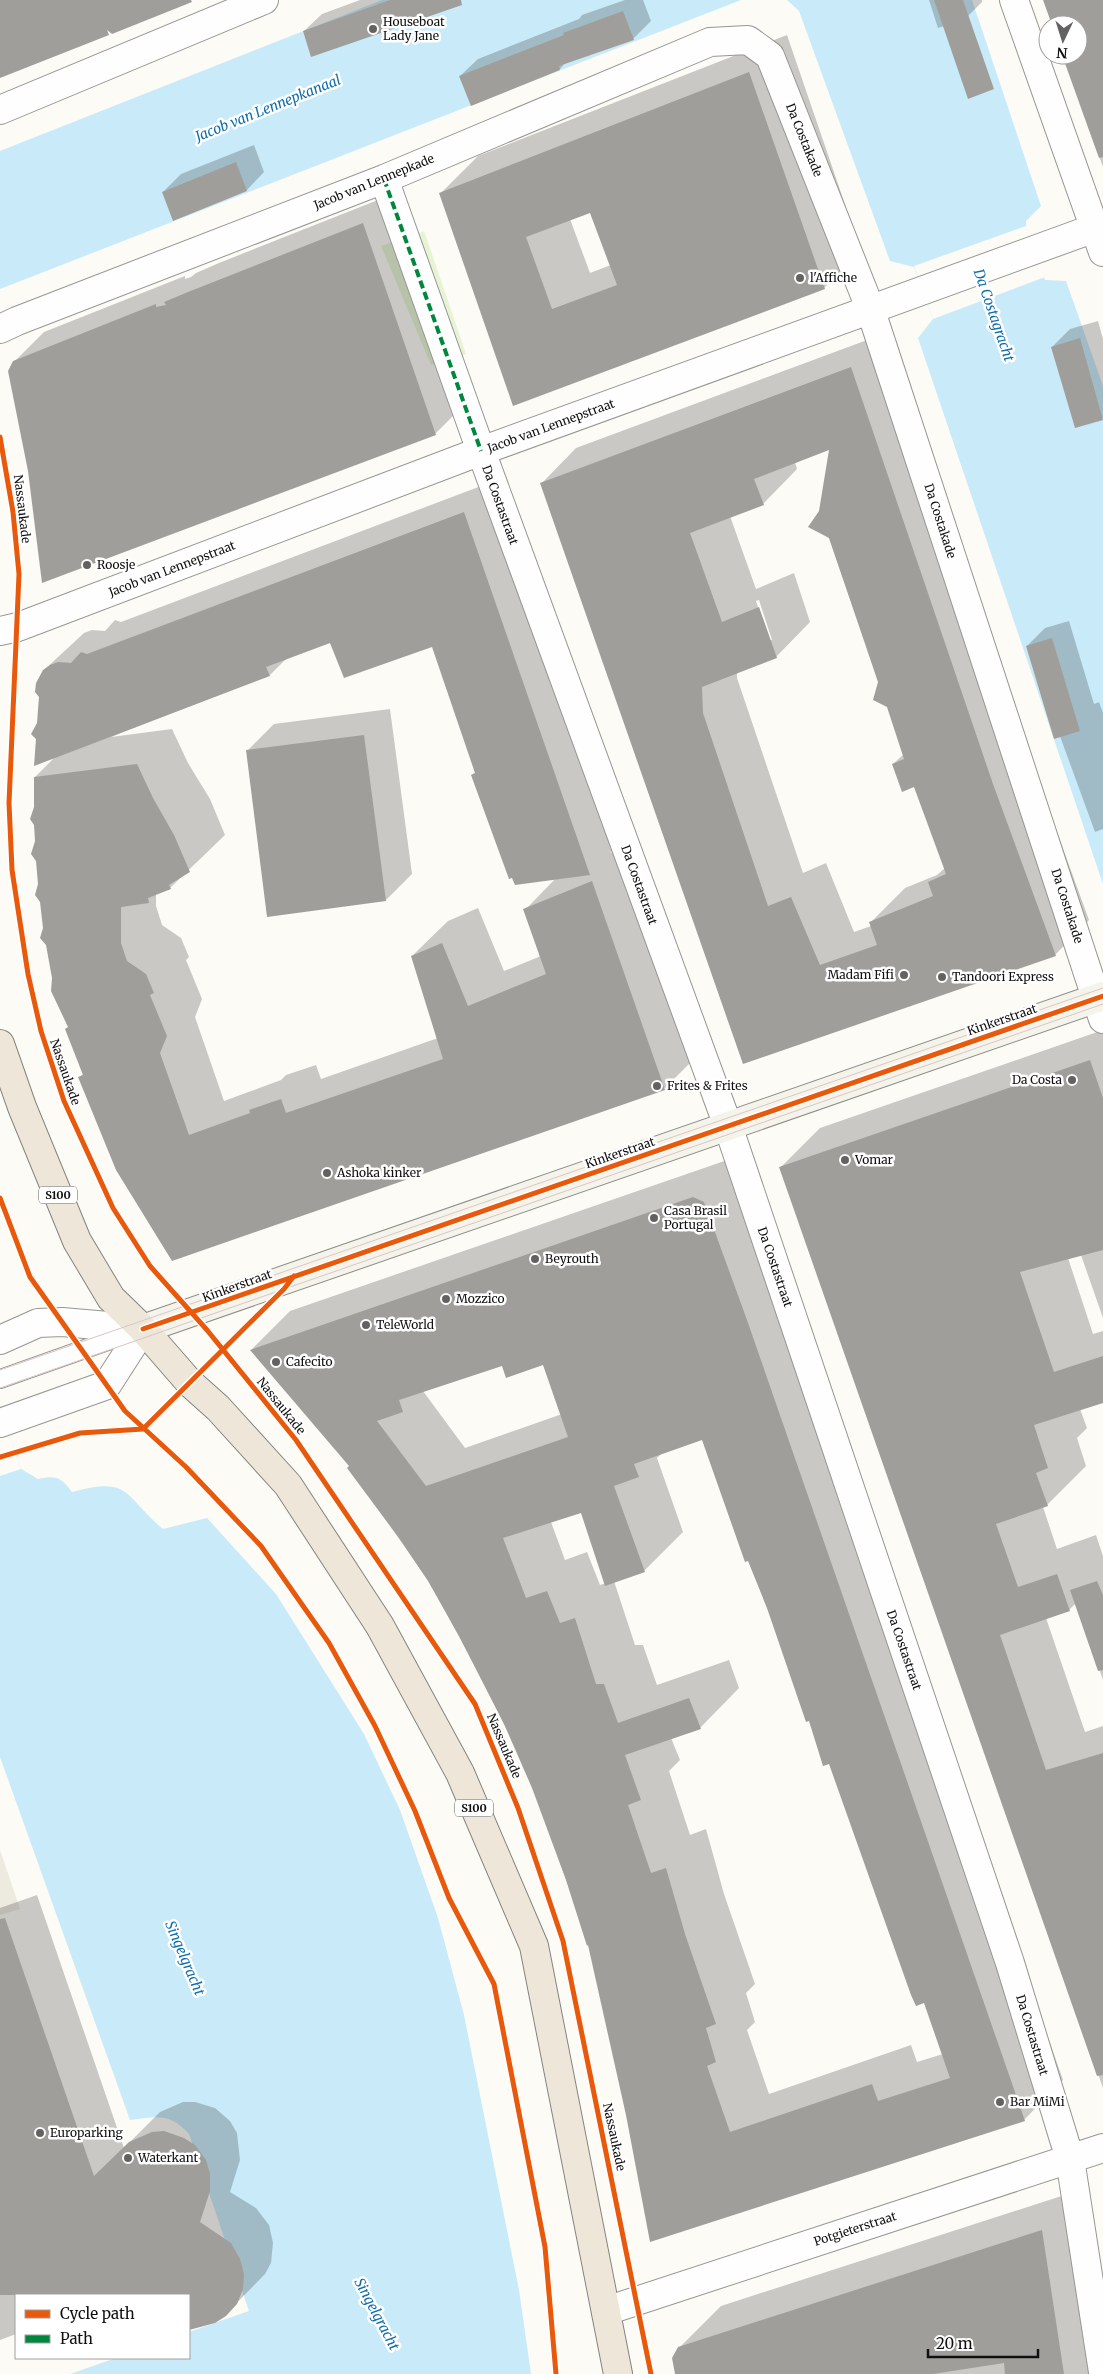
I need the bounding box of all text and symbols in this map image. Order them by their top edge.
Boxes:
place label: Houseboat Lady Jane [383,14,445,43]
north arrow [1038,15,1088,65]
marker: Houseboat Lady Jane [367,23,379,35]
text: N [1056,44,1068,62]
water label: Jacob van Lennepkanaal [191,71,343,146]
street label: Da Costakade [783,101,826,179]
street label: Jacob van Lennepkade [311,151,436,213]
water label: Da Costagracht [969,265,1018,364]
place label: l'Affiche [810,270,857,285]
marker: l'Affiche [794,272,806,284]
street label: Jacob van Lennepstraat [484,395,617,456]
street label: Da Costastraat [479,463,522,547]
street label: Nassaukade [11,474,34,544]
street label: Da Costakade [921,482,960,560]
street label: Jacob van Lennepstraat [105,537,238,600]
place label: Roosje [97,557,135,572]
marker: Roosje [81,559,93,571]
street label: Da Costastraat [618,843,661,927]
street label: Da Costakade [1048,867,1087,945]
place label: Madam Fifi [827,967,894,982]
marker: Madam Fifi [898,969,910,981]
place label: Tandoori Express [952,969,1054,984]
marker: Tandoori Express [936,971,948,983]
street label: Kinkerstraat [965,1000,1039,1038]
street label: Nassaukade [47,1037,84,1107]
place label: Da Costa [1012,1072,1063,1087]
marker: Da Costa [1066,1074,1078,1086]
place label: Frites & Frites [667,1078,748,1093]
marker: Frites & Frites [651,1080,663,1092]
street label: Kinkerstraat [583,1133,657,1171]
place label: Vomar [854,1152,894,1167]
marker: Vomar [839,1154,851,1166]
place label: Ashoka kinker [336,1165,422,1180]
marker: Ashoka kinker [321,1167,333,1179]
road number: S100 [39,1186,77,1204]
place label: Casa Brasil Portugal [664,1203,727,1232]
marker: Casa Brasil Portugal [648,1212,660,1224]
street label: Da Costastraat [755,1225,796,1309]
place label: Beyrouth [545,1251,599,1266]
marker: Beyrouth [529,1253,541,1265]
street label: Kinkerstraat [200,1266,274,1305]
place label: Mozzico [456,1291,505,1306]
marker: Mozzico [440,1293,452,1305]
place label: TeleWorld [376,1317,434,1332]
marker: TeleWorld [360,1319,372,1331]
place label: Cafecito [286,1354,332,1369]
marker: Cafecito [270,1356,282,1368]
street label: Nassaukade [254,1374,309,1437]
street label: Da Costastraat [884,1608,925,1692]
street label: Nassaukade [484,1711,525,1780]
road number: S100 [455,1800,493,1816]
water label: Singelgracht [161,1918,209,1998]
street label: Da Costastraat [1013,1993,1052,2077]
place label: Bar MiMi [1010,2094,1065,2109]
marker: Bar MiMi [994,2096,1006,2108]
street label: Nassaukade [600,2102,629,2172]
place label: Europarking [50,2125,123,2140]
marker: Europarking [34,2127,46,2139]
place label: Waterkant [137,2150,198,2165]
marker: Waterkant [122,2152,134,2164]
street label: Potgieterstraat [812,2208,898,2249]
water label: Singelgracht [350,2275,404,2353]
legend [15,2294,190,2359]
text: Cycle path [60,2304,135,2323]
scale bar [928,2326,1038,2358]
text: Path [60,2329,93,2348]
text: 20 m [936,2334,973,2353]

